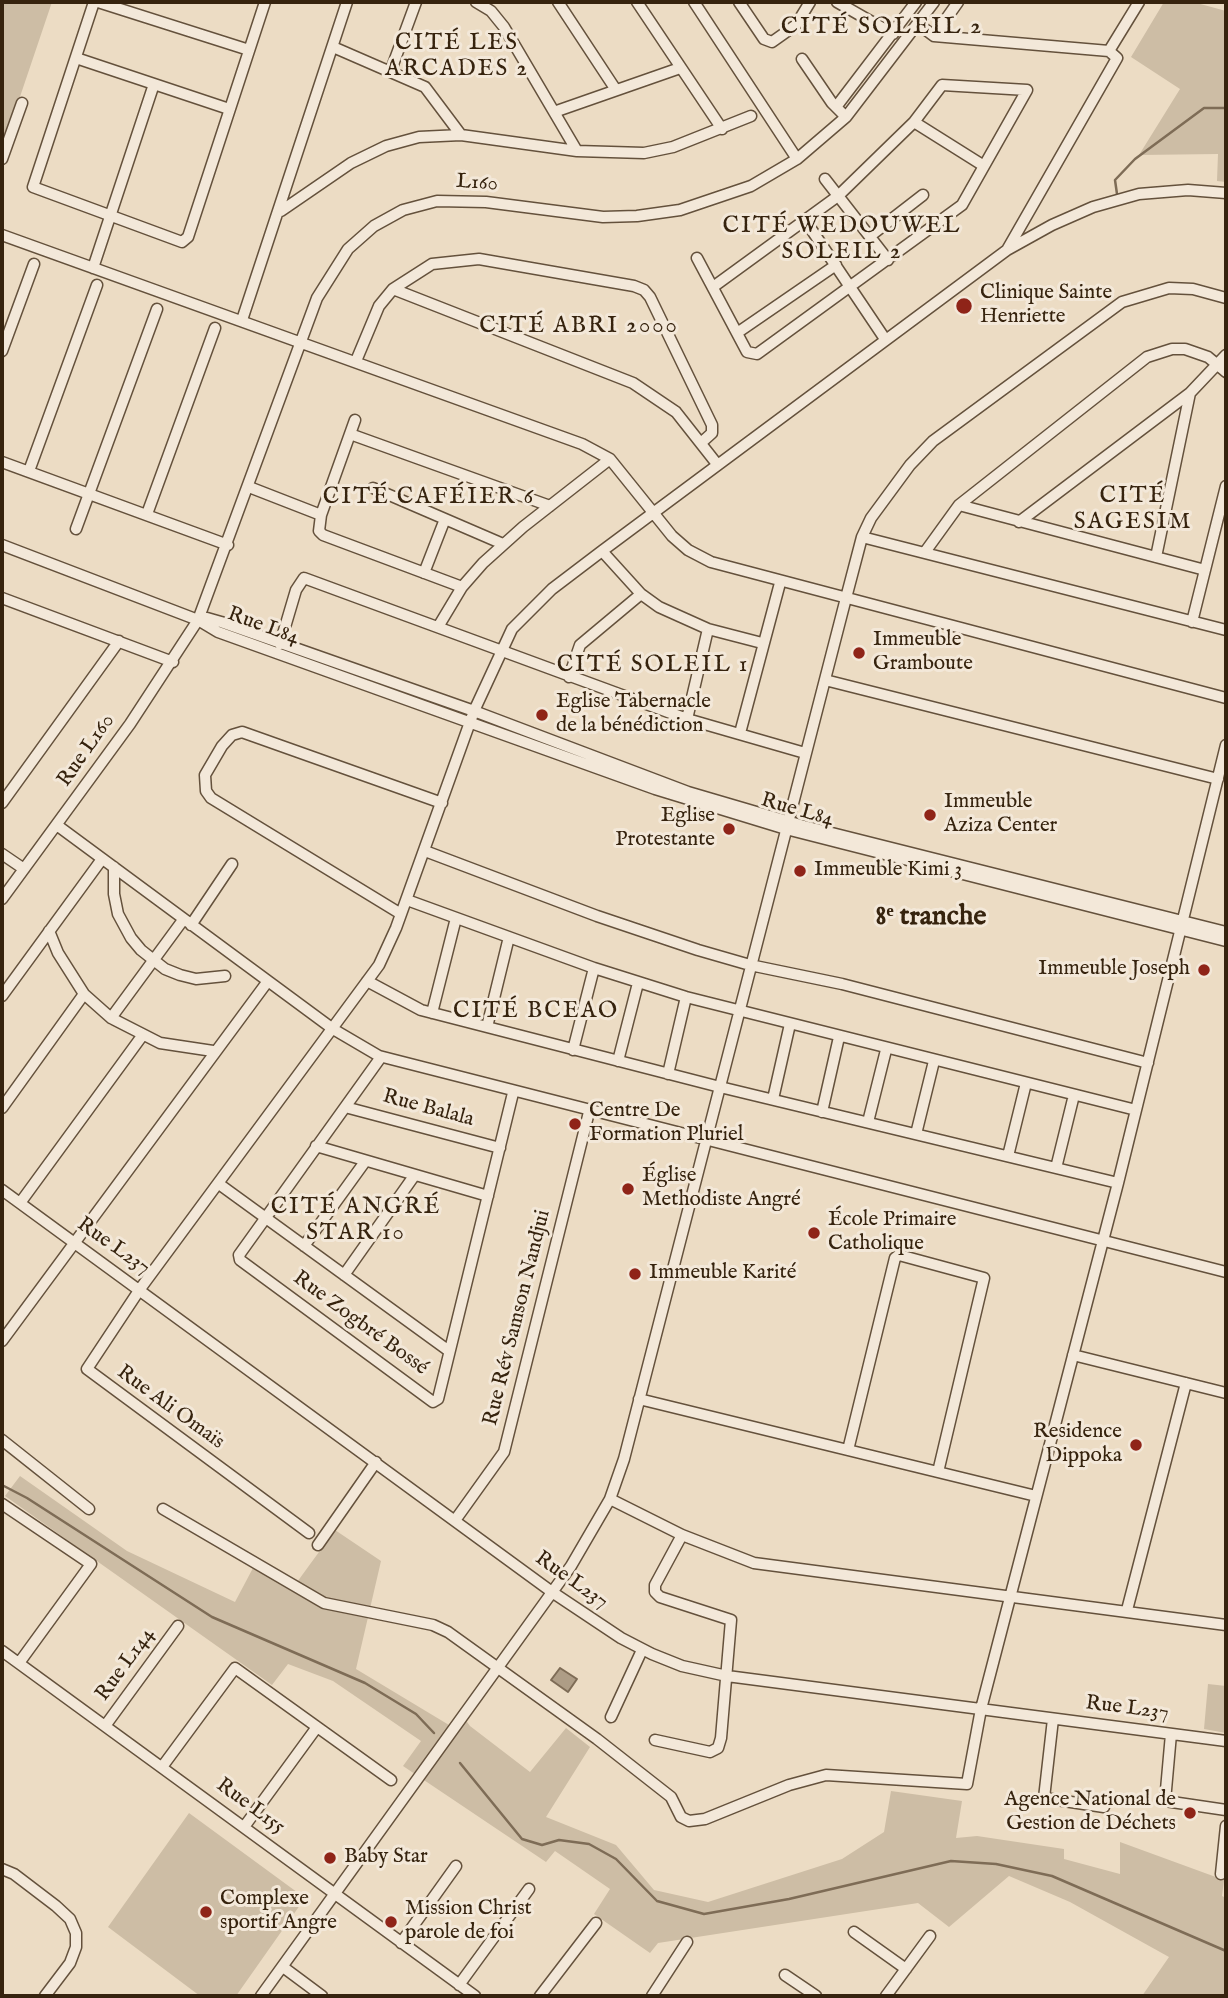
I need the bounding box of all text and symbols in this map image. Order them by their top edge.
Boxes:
district label: CITÉ SOLEIL 2 [782,14,982,42]
district label: CITÉ LES ARCADES 2 [386,30,528,84]
street label: L160 [455,170,499,198]
district label: CITÉ WEDOUWEL SOLEIL 2 [724,213,960,267]
place label: Clinique Sainte Henriette [980,281,1112,331]
marker: Clinique Sainte Henriette [954,296,974,316]
district label: CITÉ ABRI 2000 [481,313,677,341]
district label: CITÉ SAGESIM [1075,483,1191,537]
district label: CITÉ CAFÉIER 6 [325,484,533,512]
street label: Rue L84 [224,602,302,652]
place label: Immeuble Gramboute [873,628,973,678]
marker: Immeuble Gramboute [851,645,867,661]
district label: CITÉ SOLEIL 1 [558,652,748,680]
place label: Eglise Tabernacle de la bénédiction [556,690,711,740]
marker: Eglise Tabernacle de la bénédiction [534,707,550,723]
street label: Rue L160 [53,710,121,792]
street label: Rue L84 [758,789,836,833]
place label: Immeuble Aziza Center [944,790,1057,840]
place label: Eglise Protestante [615,804,715,854]
marker: Immeuble Aziza Center [922,807,938,823]
marker: Eglise Protestante [721,821,737,837]
place label: Immeuble Kimi 3 [814,858,962,884]
marker: Immeuble Kimi 3 [792,863,808,879]
district label: 8ᵉ tranche [876,901,986,935]
place label: Immeuble Joseph [1038,957,1190,983]
marker: Immeuble Joseph [1196,962,1212,978]
district label: CITÉ BCEAO [454,998,618,1026]
street label: Rue Balala [380,1085,476,1133]
place label: Centre De Formation Pluriel [589,1099,743,1149]
marker: Centre De Formation Pluriel [567,1116,583,1132]
place label: Église Methodiste Angré [642,1164,801,1214]
marker: Église Methodiste Angré [620,1181,636,1197]
district label: CITÉ ANGRÉ STAR 10 [272,1194,440,1248]
street label: Rue Rév Samson Nandjui [479,1208,557,1428]
place label: École Primaire Catholique [828,1208,956,1258]
street label: Rue L237 [72,1213,154,1281]
marker: École Primaire Catholique [806,1225,822,1241]
place label: Immeuble Karité [649,1261,796,1287]
street label: Rue Zogbré Bossé [287,1266,433,1382]
marker: Immeuble Karité [627,1266,643,1282]
street label: Rue Ali Omaïs [111,1361,229,1455]
place label: Residence Dippoka [1033,1420,1122,1470]
marker: Residence Dippoka [1128,1437,1144,1453]
street label: Rue L237 [530,1547,612,1615]
street label: Rue L144 [91,1623,161,1707]
street label: Rue L237 [1084,1691,1170,1727]
street label: Rue L155 [211,1774,289,1840]
place label: Agence National de Gestion de Déchets [1004,1788,1176,1838]
marker: Agence National de Gestion de Déchets [1182,1805,1198,1821]
place label: Baby Star [344,1845,428,1871]
marker: Baby Star [322,1850,338,1866]
place label: Complexe sportif Angre [220,1887,337,1937]
place label: Mission Christ parole de foi [405,1897,532,1947]
marker: Complexe sportif Angre [198,1904,214,1920]
marker: Mission Christ parole de foi [383,1914,399,1930]

